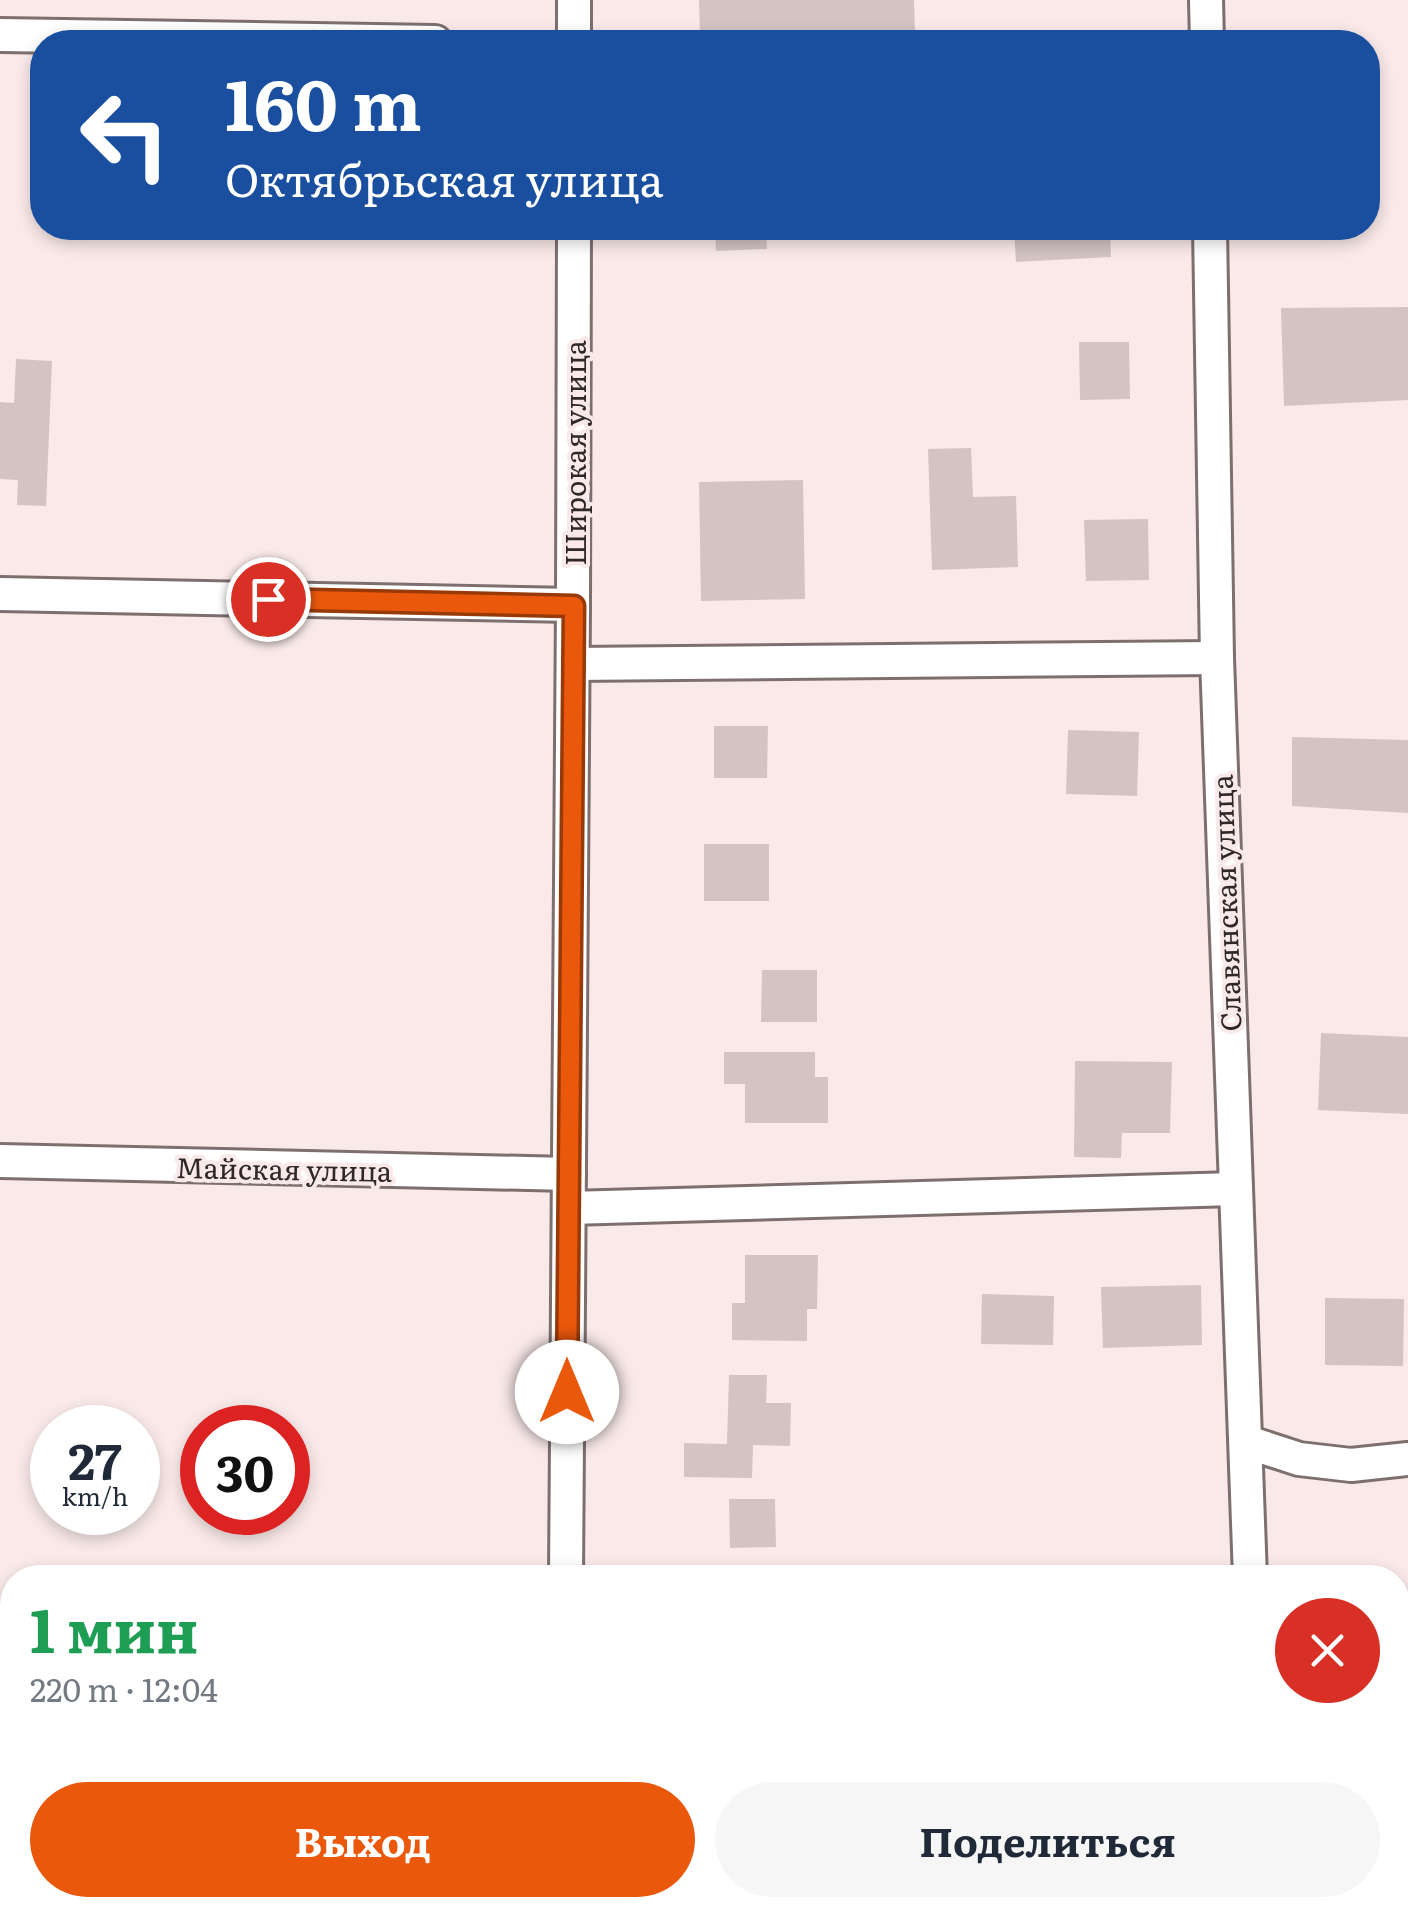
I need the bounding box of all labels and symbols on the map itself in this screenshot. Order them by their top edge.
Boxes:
street label: Широкая улица [553,340,595,566]
pin [226,557,311,642]
street label: Славянская улица [1200,774,1250,1032]
street label: Майская улица [176,1145,392,1191]
position arrow [515,1340,619,1444]
speed limit sign: 30 [180,1405,310,1535]

